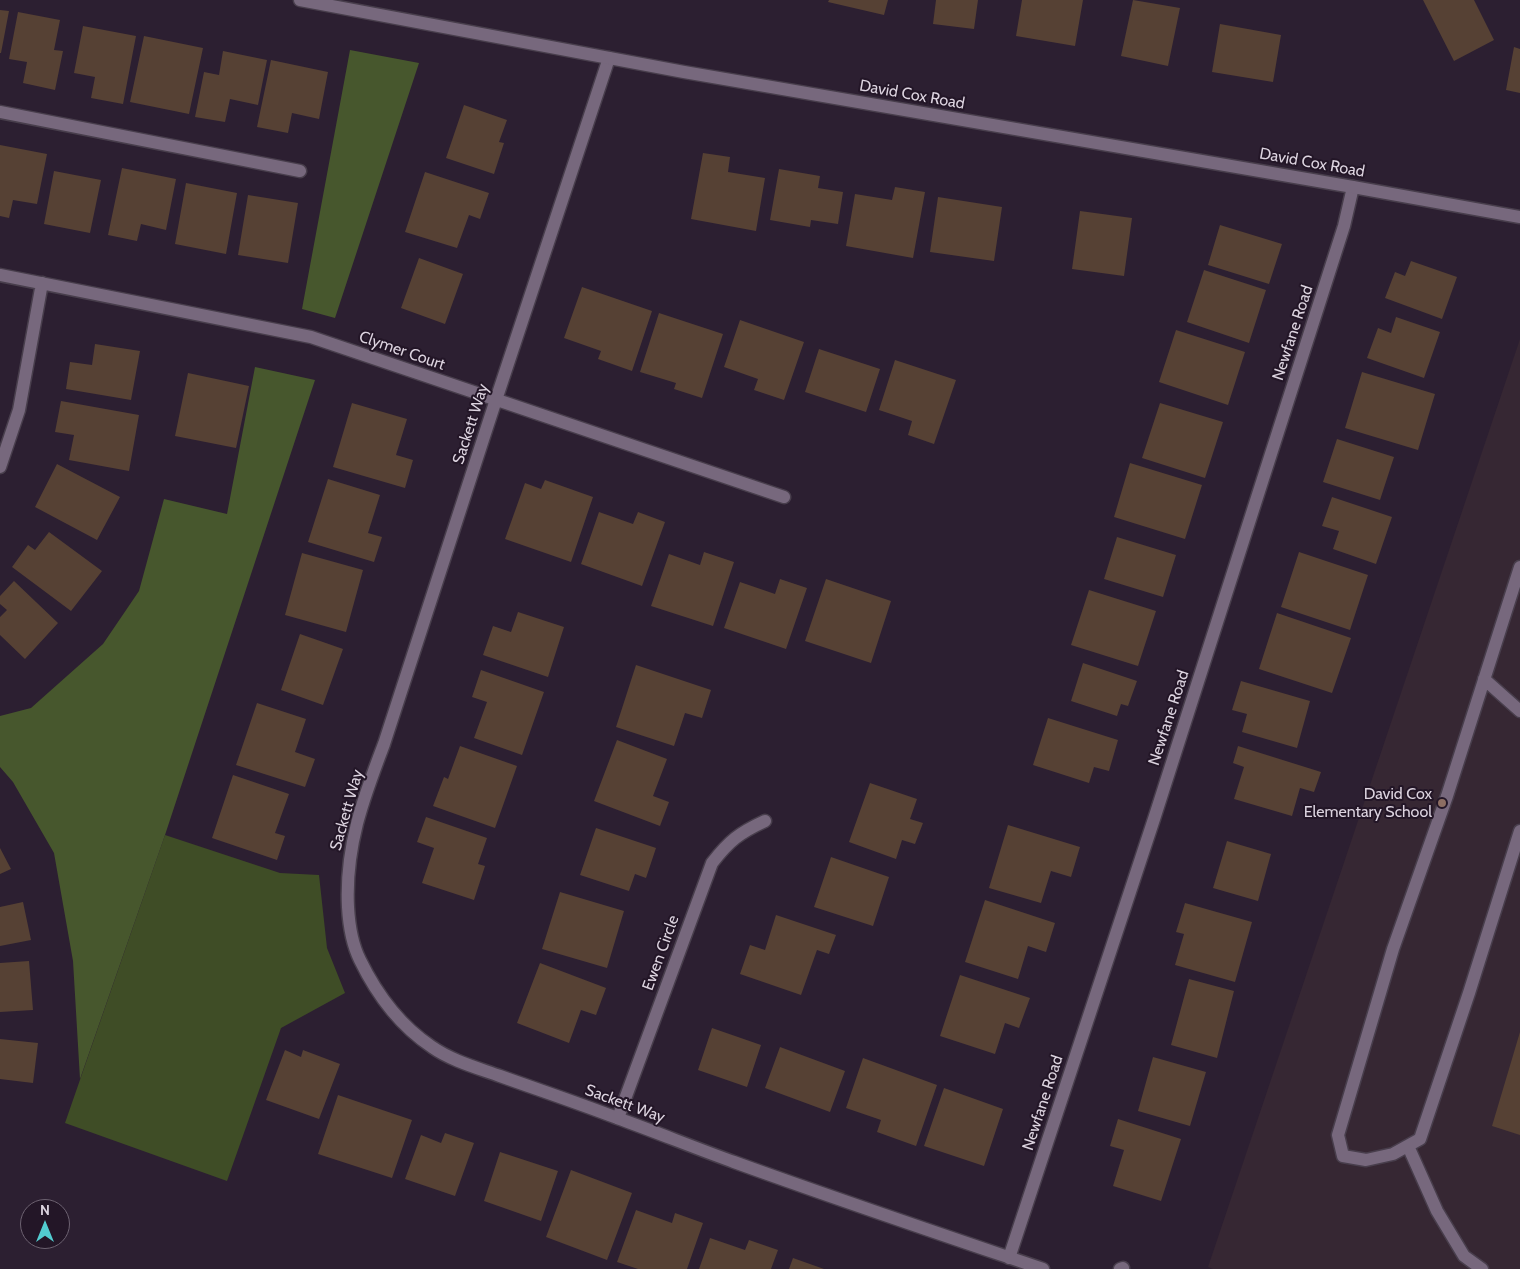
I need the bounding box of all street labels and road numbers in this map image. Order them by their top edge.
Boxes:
street label: David Cox Road [858,76,966,114]
street label: David Cox Road [1258,144,1366,182]
street label: Newfane Road [1269,283,1317,383]
street label: Clymer Court [356,327,448,375]
street label: Sackett Way [449,381,493,467]
street label: Newfane Road [1145,668,1193,768]
street label: Sackett Way [326,767,368,853]
street label: Ewen Circle [639,913,683,993]
street label: Newfane Road [1019,1053,1067,1153]
street label: Sackett Way [582,1081,668,1127]

